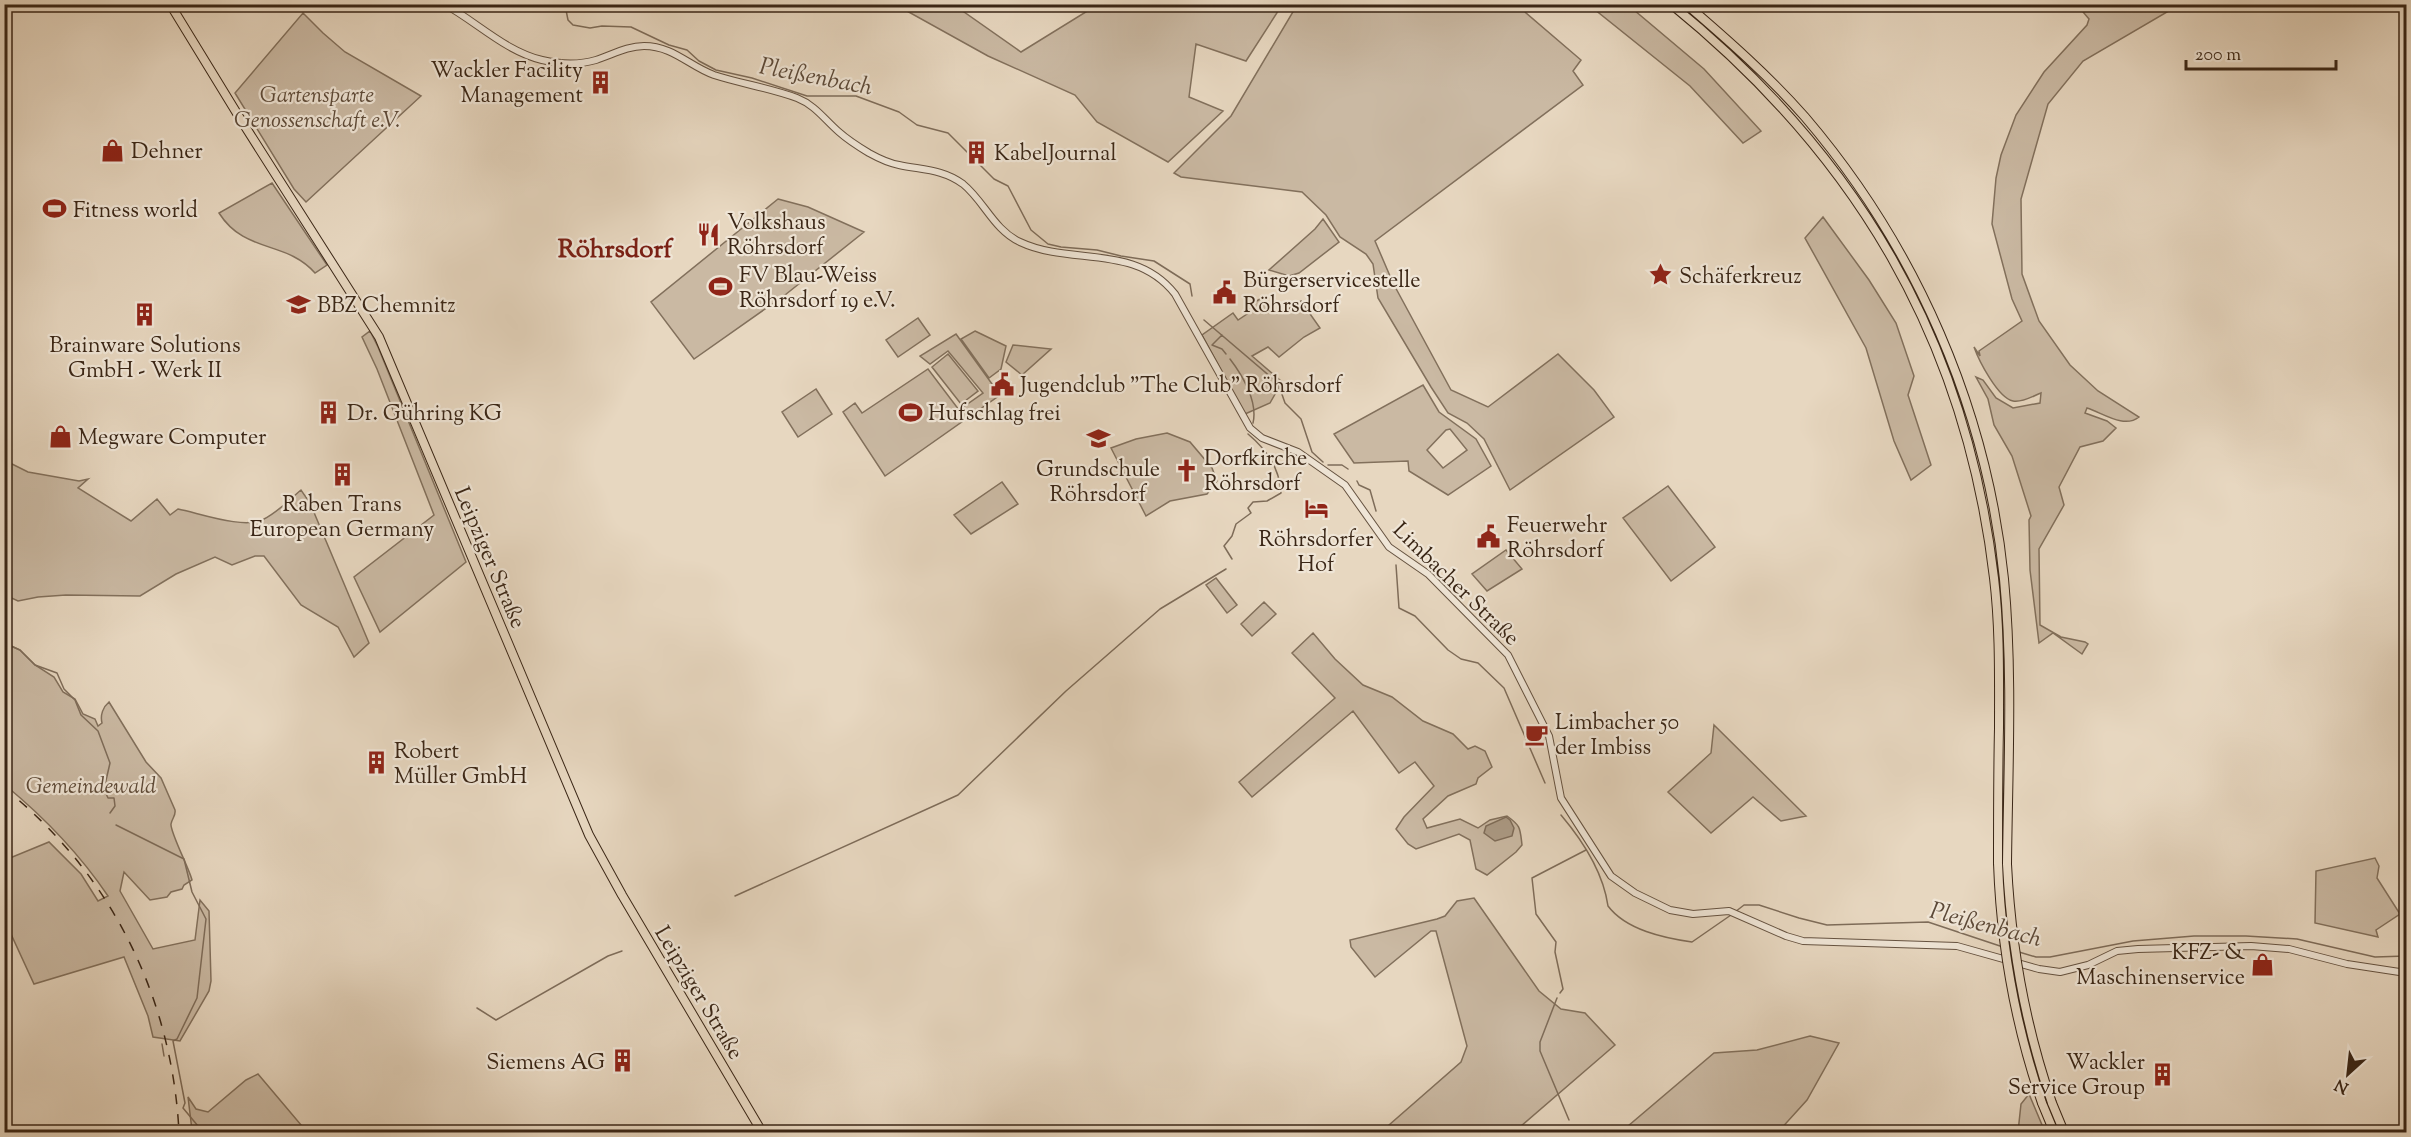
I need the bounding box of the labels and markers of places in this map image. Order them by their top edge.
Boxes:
place label: Wackler Facility Management [430,56,583,113]
building icon: Wackler Facility Management [588,69,614,95]
shop icon: Dehner [100,137,126,163]
place label: Dehner [131,137,203,169]
building icon: KabelJournal [963,139,989,165]
place label: KabelJournal [994,139,1117,171]
sports icon: Fitness world [42,196,68,222]
place label: Fitness world [73,196,198,228]
place label: Volkshaus Röhrsdorf [727,208,826,265]
restaurant icon: Volkshaus Röhrsdorf [696,221,722,247]
place label: FV Blau-Weiss Röhrsdorf 19 e.V. [739,261,896,318]
place icon: Schäferkreuz [1648,262,1674,288]
place label: Schäferkreuz [1679,262,1802,294]
place label: Bürgerservicestelle Röhrsdorf [1243,266,1421,323]
sports icon: FV Blau-Weiss Röhrsdorf 19 e.V. [708,274,734,300]
public building icon: Bürgerservicestelle Röhrsdorf [1212,279,1238,305]
school or university icon: BBZ Chemnitz [286,291,312,317]
place label: BBZ Chemnitz [317,291,456,323]
building icon: Brainware Solutions GmbH - Werk II [132,302,158,328]
place label: Brainware Solutions GmbH - Werk II [49,331,241,388]
public building icon: Jugendclub "The Club" Röhrsdorf [989,371,1015,397]
place label: Jugendclub "The Club" Röhrsdorf [1019,371,1344,403]
building icon: Dr. Gühring KG [316,399,342,425]
place label: Dr. Gühring KG [347,399,502,431]
sports icon: Hufschlag frei [897,399,923,425]
place label: Hufschlag frei [928,399,1061,431]
shop icon: Megware Computer [47,423,73,449]
place label: Megware Computer [78,423,266,455]
school or university icon: Grundschule Röhrsdorf [1085,426,1111,452]
place label: Dorfkirche Röhrsdorf [1204,444,1307,501]
place label: Grundschule Röhrsdorf [1036,455,1160,512]
church icon: Dorfkirche Röhrsdorf [1173,457,1199,483]
building icon: Raben Trans European Germany [329,461,355,487]
place label: Raben Trans European Germany [250,490,434,547]
hotel icon: Röhrsdorfer Hof [1303,496,1329,522]
place label: Feuerwehr Röhrsdorf [1507,511,1607,568]
public building icon: Feuerwehr Röhrsdorf [1476,524,1502,550]
place label: Röhrsdorfer Hof [1259,525,1373,582]
place label: Limbacher 50 der Imbiss [1555,708,1679,765]
cafe icon: Limbacher 50 der Imbiss [1524,721,1550,747]
place label: Robert Müller GmbH [394,737,527,794]
building icon: Robert Müller GmbH [363,750,389,776]
place label: KFZ- & Maschinenservice [2076,938,2245,995]
shop icon: KFZ- & Maschinenservice [2250,951,2276,977]
place label: Siemens AG [486,1048,605,1080]
building icon: Siemens AG [610,1048,636,1074]
place label: Wackler Service Group [2008,1048,2145,1105]
building icon: Wackler Service Group [2150,1061,2176,1087]

